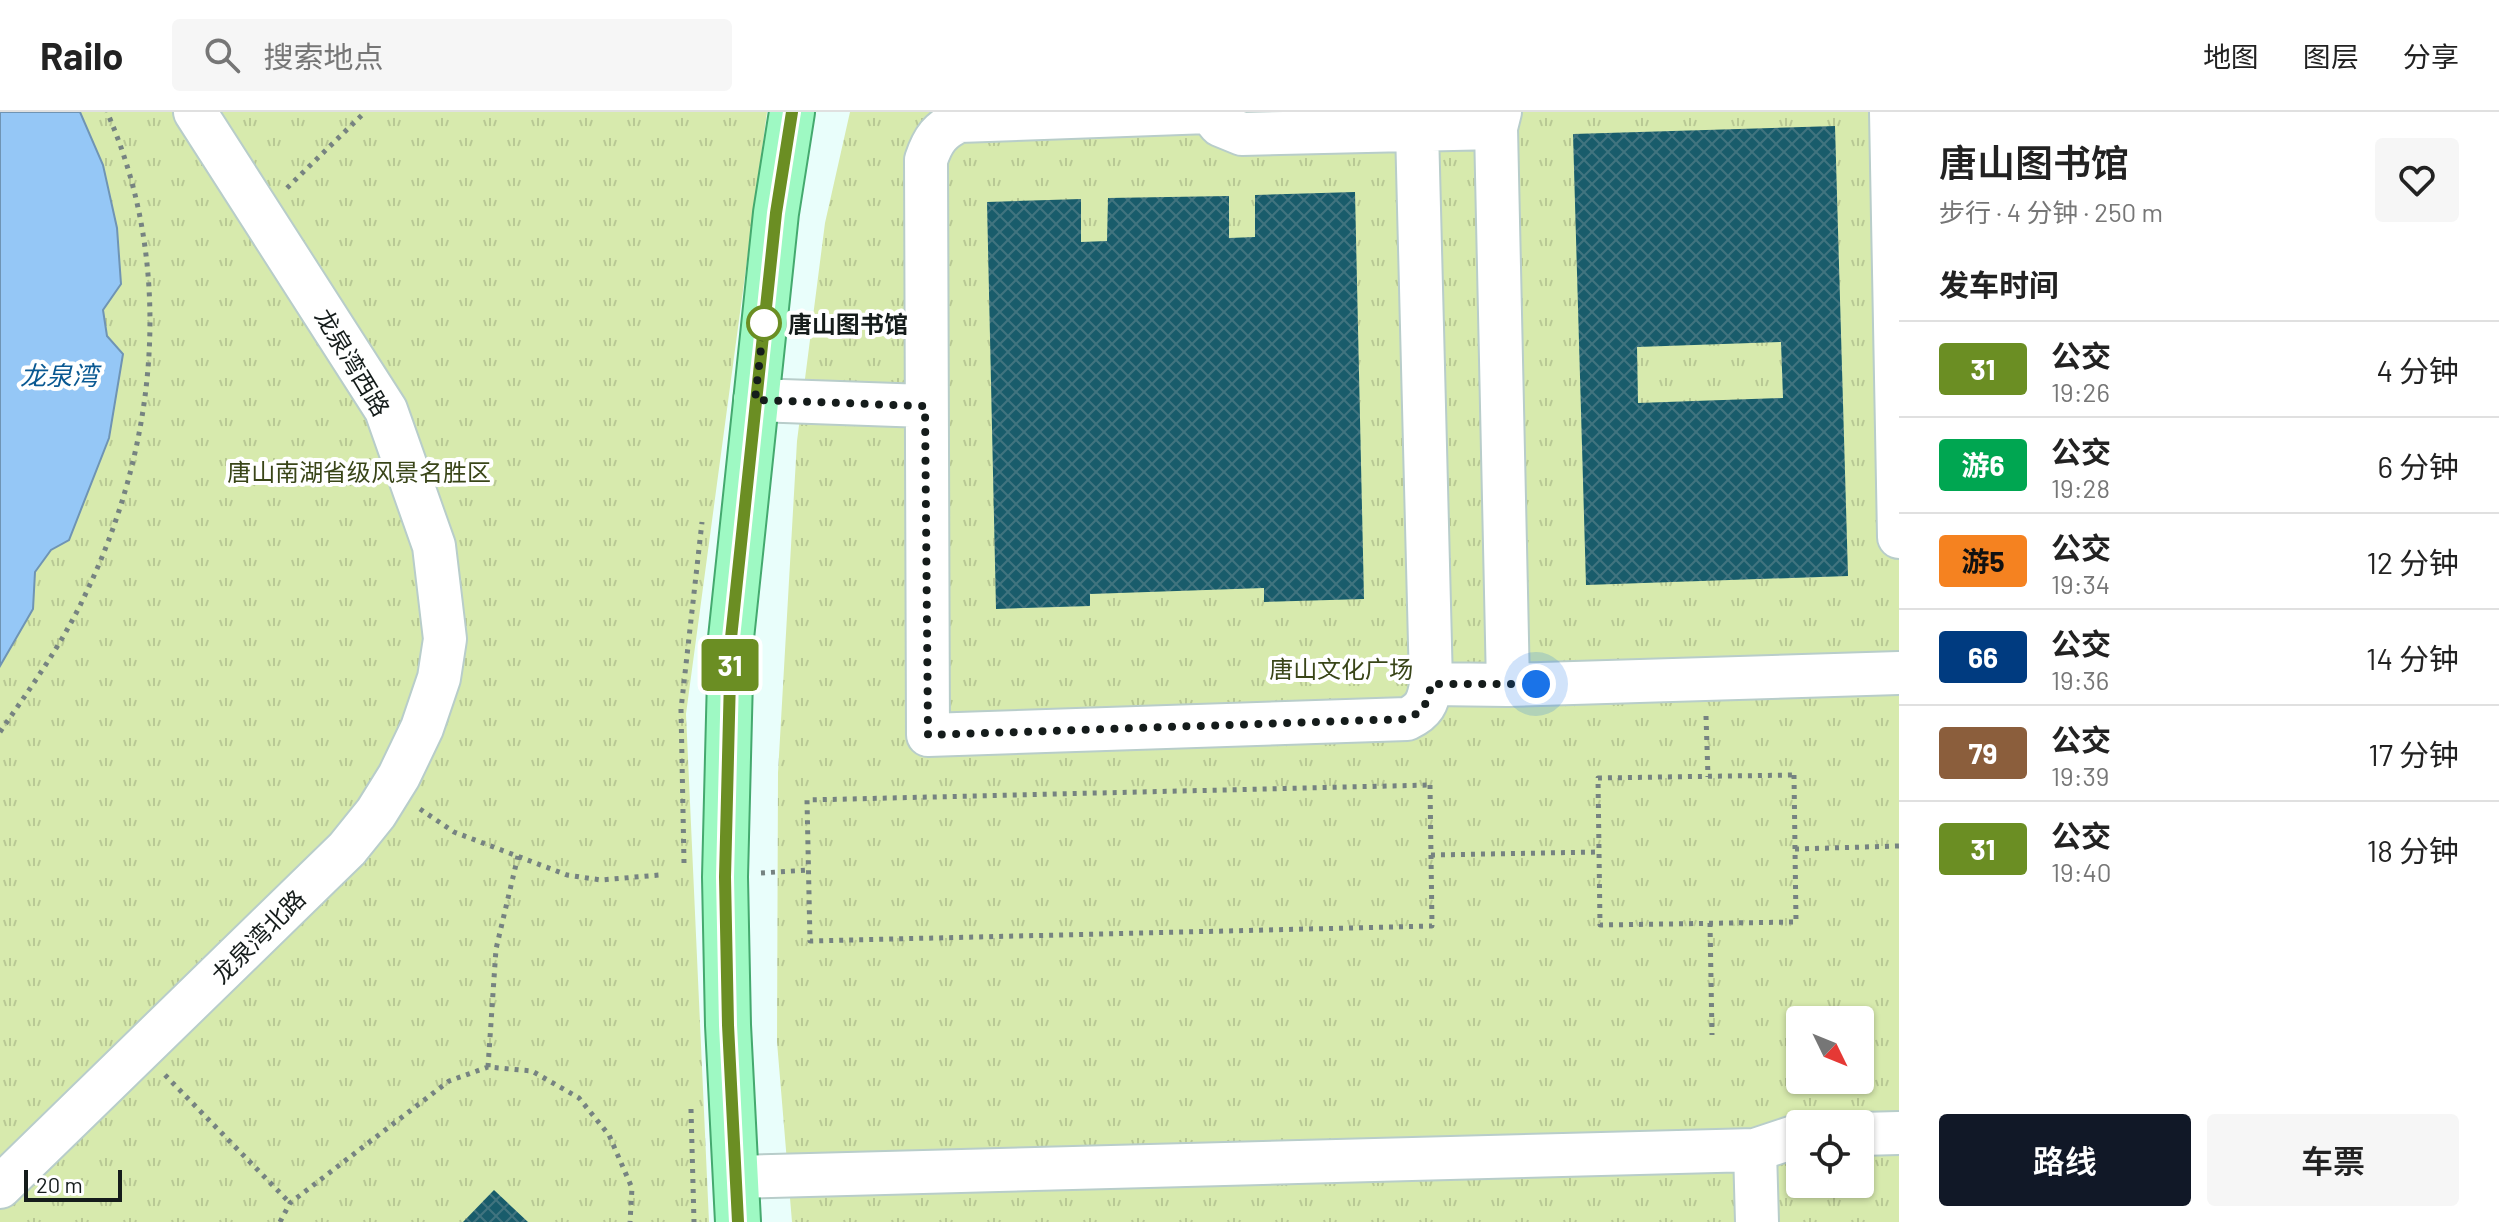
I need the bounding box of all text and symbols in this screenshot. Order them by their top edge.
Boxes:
search box [172,19,732,91]
text: Railo [40,32,124,78]
icon: search [200,33,244,77]
text: 搜索地点 [264,38,384,74]
text: 地图 [2203,39,2259,73]
text: 图层 [2303,39,2359,73]
text: 分享 [2403,39,2459,73]
button: heart [2375,138,2459,222]
text: 唐山图书馆 [1939,139,2129,185]
text: 步行 · 4 分钟 · 250 m [1939,196,2163,227]
text: 发车时间 [1939,266,2059,302]
street label: 龙泉湾西路 [310,303,396,421]
marker: 唐山图书馆 [747,306,781,340]
place label: 唐山图书馆 [788,309,908,338]
text: 公交 [2051,337,2111,373]
text: 31 [1971,352,1995,386]
text: 4 分钟 [2376,352,2459,388]
water label: 龙泉湾 [20,359,102,390]
text: 19:26 [2051,376,2110,407]
text: 公交 [2051,433,2111,469]
text: 游6 [1961,448,2005,482]
text: 6 分钟 [2378,448,2459,484]
park label: 唐山南湖省级风景名胜区 [227,457,491,486]
text: 19:28 [2051,472,2110,503]
text: 公交 [2051,529,2111,565]
text: 游5 [1961,544,2005,578]
text: 12 分钟 [2366,544,2459,580]
text: 19:34 [2051,568,2110,599]
text: 公交 [2051,625,2111,661]
line badge: 31 [694,639,766,691]
text: 66 [1968,640,1998,674]
text: 14 分钟 [2366,640,2459,676]
text: 31 [718,648,742,682]
park label: 唐山文化广场 [1269,654,1413,683]
your location [1516,664,1556,704]
text: 19:36 [2051,664,2109,695]
text: 公交 [2051,721,2111,757]
text: 79 [1969,736,1997,770]
text: 17 分钟 [2368,736,2459,772]
text: 19:39 [2051,760,2109,791]
text: 公交 [2051,817,2111,853]
text: 31 [1971,832,1995,866]
text: 18 分钟 [2367,832,2459,868]
text: 19:40 [2051,856,2111,887]
street label: 龙泉湾北路 [205,883,311,989]
north arrow [1786,1006,1874,1094]
map controls [1786,1006,1874,1198]
button: locate [1786,1110,1874,1198]
button: 路线 [1939,1114,2191,1206]
button: 车票 [2207,1114,2459,1206]
scale bar [24,1166,122,1202]
text: 20 m [36,1171,83,1197]

